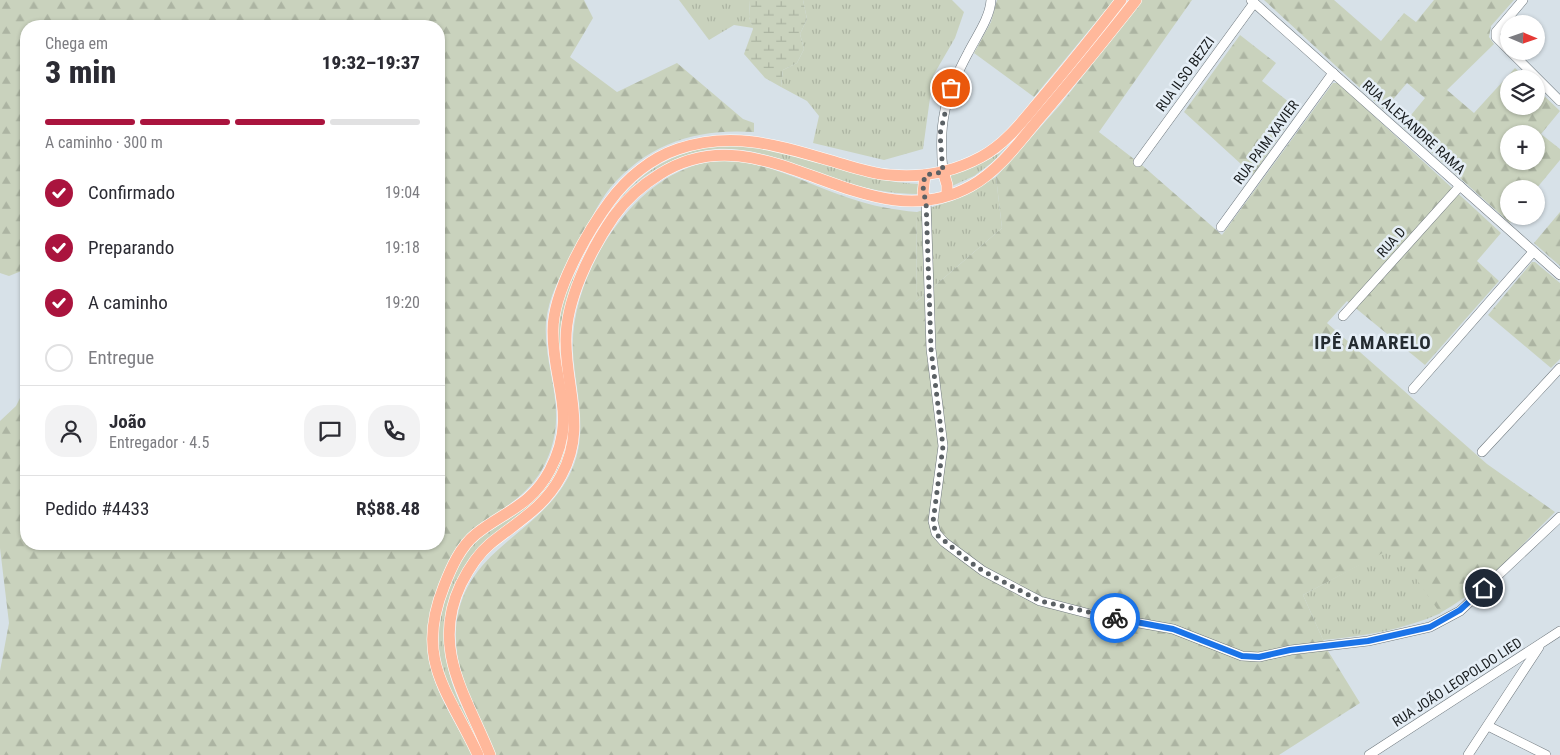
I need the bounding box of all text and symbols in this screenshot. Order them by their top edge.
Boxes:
north arrow [1500,15,1545,60]
map controls [1500,15,1545,225]
text: Chega em [45,34,108,53]
street label: RUA ILSO BEZZI [1153,34,1217,114]
text: 19:32–19:37 [322,51,420,74]
text: 3 min [45,53,116,91]
pin [930,67,972,109]
button: layers [1500,70,1545,115]
icon: bag [937,74,965,102]
street label: RUA ALEXANDRE RAMA [1359,77,1469,177]
street label: RUA PAIM XAVIER [1230,97,1302,187]
button: + [1500,125,1545,170]
text: A caminho · 300 m [45,133,163,152]
icon: check [45,179,73,207]
button: − [1500,180,1545,225]
text: Confirmado [88,181,175,204]
text: 19:04 [385,183,420,202]
street label: RUA D [1374,224,1408,260]
icon: check [45,234,73,262]
text: Preparando [88,236,174,259]
text: 19:18 [385,238,420,257]
icon: check [45,289,73,317]
text: A caminho [88,291,168,314]
text: 19:20 [385,293,420,312]
district label: IPÊ AMARELO [1314,331,1432,354]
text: Entregue [88,346,154,369]
button: person [45,405,97,457]
button: chat [304,405,356,457]
button: phone [368,405,420,457]
text: João [109,410,146,433]
text: Entregador · 4.5 [109,433,209,452]
text: Pedido #4433 [45,497,149,520]
text: R$88.48 [356,497,420,520]
pin [1463,567,1505,609]
icon: home [1470,574,1498,602]
courier [1090,593,1140,643]
icon: bike [1101,604,1129,632]
street label: RUA JOÃO LEOPOLDO LIED [1389,633,1525,730]

